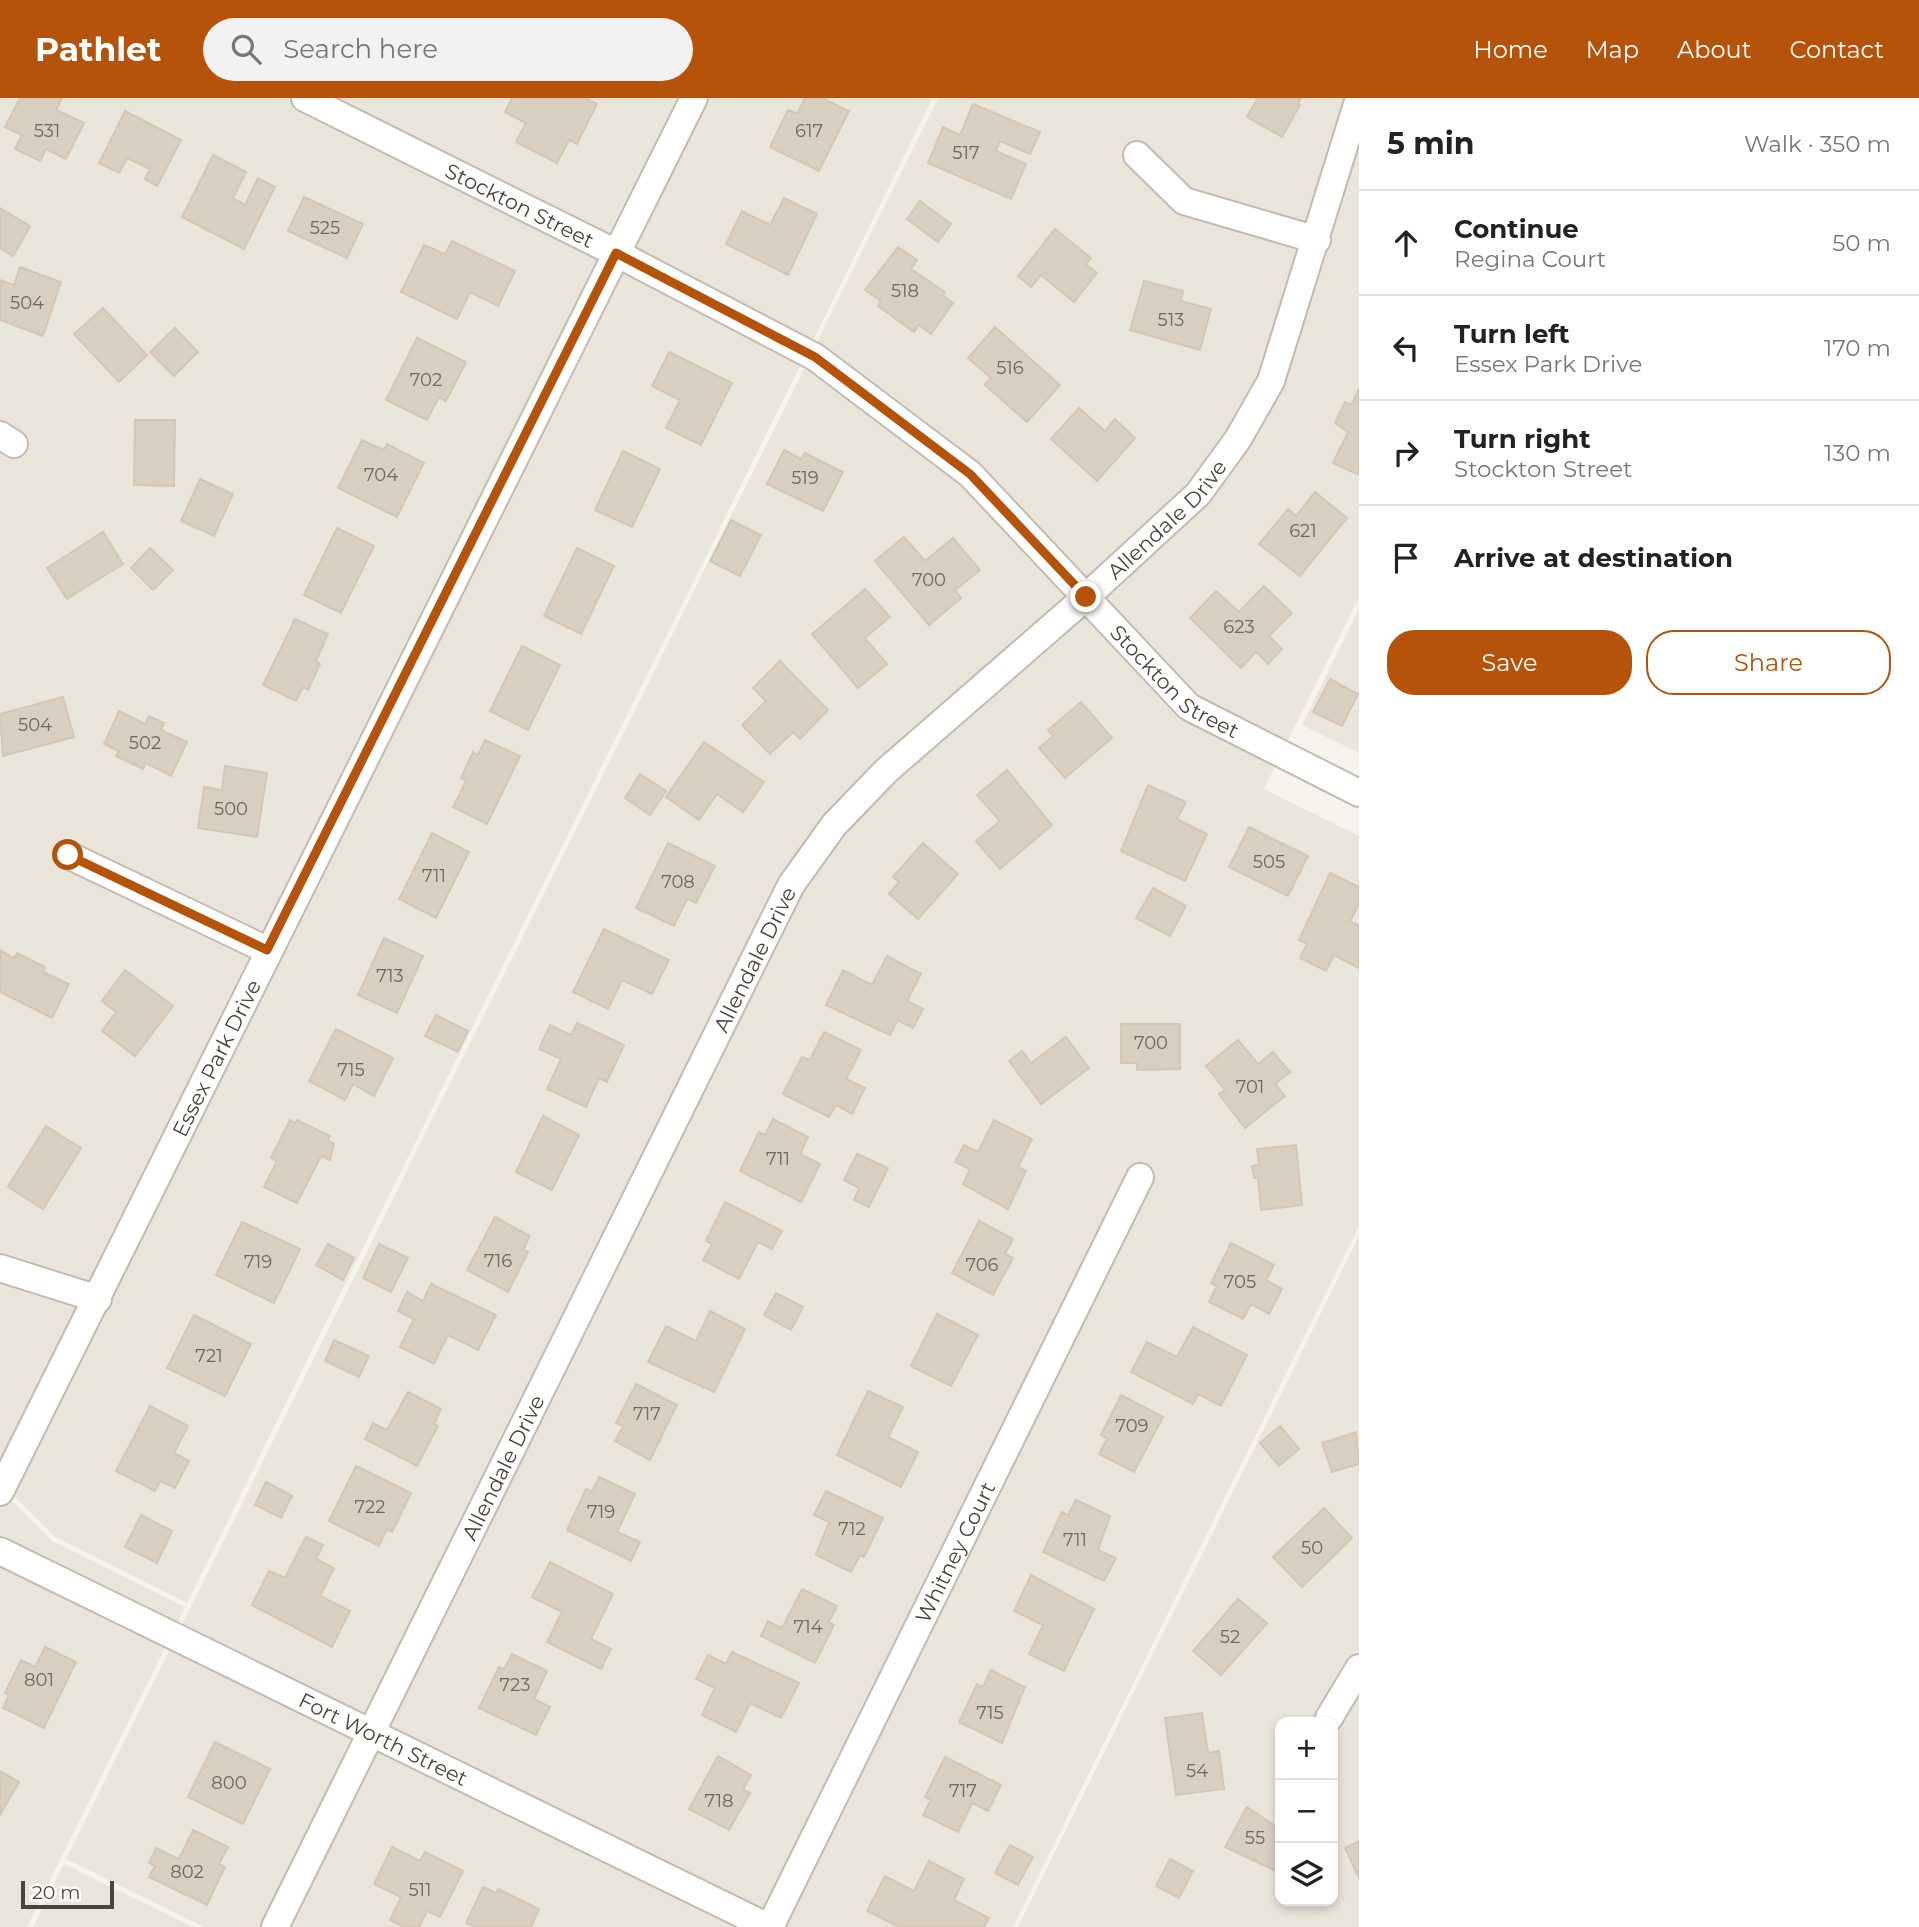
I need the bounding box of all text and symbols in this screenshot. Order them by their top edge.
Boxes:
search box [203,18,693,81]
text: Pathlet [35,29,161,69]
icon: search [227,30,265,68]
text: Search here [283,33,438,65]
text: Home [1473,35,1548,64]
text: Map [1586,35,1639,64]
text: About [1677,35,1751,64]
text: Contact [1789,35,1884,64]
house number: 531 [34,120,60,142]
house number: 617 [795,120,823,142]
text: 5 min [1387,125,1475,162]
text: Walk · 350 m [1744,130,1891,158]
house number: 517 [952,142,980,164]
street label: Stockton Street [441,158,598,253]
text: Continue [1454,213,1579,245]
house number: 525 [310,217,340,239]
icon: ahead [1387,224,1425,262]
text: 50 m [1832,229,1891,257]
text: Regina Court [1454,245,1606,273]
house number: 518 [891,280,919,302]
house number: 504 [10,292,44,314]
house number: 513 [1158,309,1184,331]
text: Turn left [1454,318,1570,350]
icon: left [1387,329,1425,367]
text: 170 m [1824,334,1891,362]
text: Essex Park Drive [1454,350,1642,378]
house number: 516 [996,357,1024,379]
house number: 702 [410,369,442,391]
text: Turn right [1454,423,1590,455]
icon: right [1387,434,1425,472]
text: 130 m [1824,439,1891,467]
street label: Allendale Drive [1102,455,1231,584]
text: Stockton Street [1454,455,1632,483]
house number: 704 [364,464,398,486]
house number: 519 [791,467,819,489]
house number: 621 [1289,520,1317,542]
icon: arrive [1387,539,1425,577]
text: Arrive at destination [1454,542,1733,574]
house number: 700 [912,569,946,591]
route end [1070,581,1101,612]
house number: 623 [1223,616,1255,638]
street label: Stockton Street [1106,619,1243,743]
button: Save [1387,630,1632,695]
button: Share [1646,630,1891,695]
house number: 504 [18,714,52,736]
house number: 502 [129,732,161,754]
house number: 500 [214,798,248,820]
route start [52,839,83,870]
house number: 505 [1253,851,1285,873]
house number: 711 [422,865,446,887]
house number: 708 [661,871,695,893]
street label: Allendale Drive [708,882,801,1036]
house number: 713 [376,965,404,987]
street label: Essex Park Drive [167,975,266,1140]
house number: 700 [1134,1032,1168,1054]
house number: 715 [337,1059,365,1081]
house number: 701 [1236,1076,1264,1098]
house number: 711 [766,1148,790,1170]
house number: 716 [484,1250,512,1272]
house number: 719 [244,1251,272,1273]
house number: 706 [965,1254,999,1276]
house number: 705 [1224,1271,1256,1293]
house number: 721 [195,1345,223,1367]
street label: Allendale Drive [456,1391,549,1544]
house number: 717 [633,1403,661,1425]
house number: 709 [1115,1415,1149,1437]
street label: Whitney Court [910,1478,1000,1627]
house number: 722 [354,1496,386,1518]
house number: 719 [587,1501,615,1523]
house number: 712 [838,1518,866,1540]
house number: 711 [1063,1529,1087,1551]
house number: 50 [1301,1537,1323,1559]
house number: 714 [793,1616,823,1638]
house number: 52 [1220,1626,1240,1648]
house number: 801 [24,1669,54,1691]
house number: 723 [500,1674,530,1696]
street label: Fort Worth Street [295,1687,472,1791]
house number: 715 [976,1702,1004,1724]
map controls [1275,1717,1338,1906]
button: + [1275,1717,1338,1780]
house number: 54 [1186,1760,1208,1782]
house number: 800 [211,1772,247,1794]
house number: 717 [949,1780,977,1802]
button: − [1275,1780,1338,1843]
house number: 718 [705,1790,733,1812]
house number: 55 [1245,1827,1265,1849]
button: layers [1275,1843,1338,1906]
house number: 802 [170,1861,204,1883]
scale bar [21,1878,114,1910]
house number: 511 [408,1879,432,1901]
text: 20 m [32,1881,80,1904]

